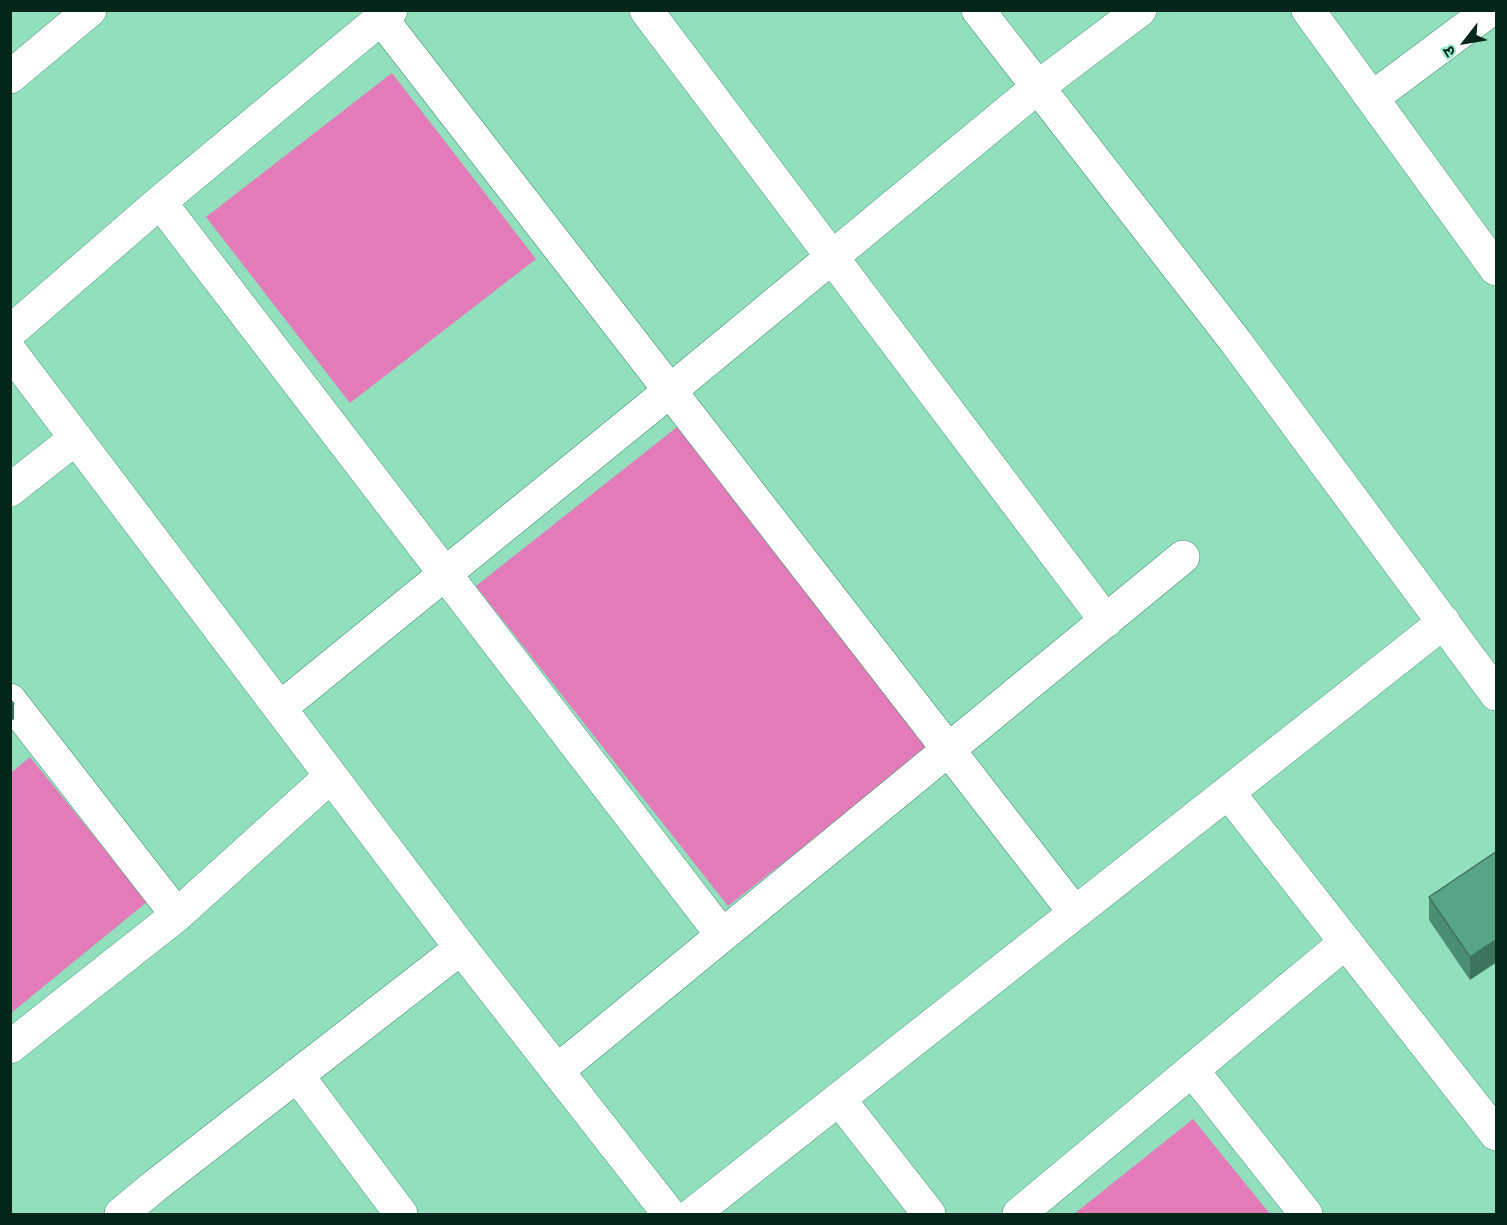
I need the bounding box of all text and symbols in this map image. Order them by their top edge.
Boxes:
north arrow [1435,12,1495,72]
text: उ [1439,43,1460,60]

